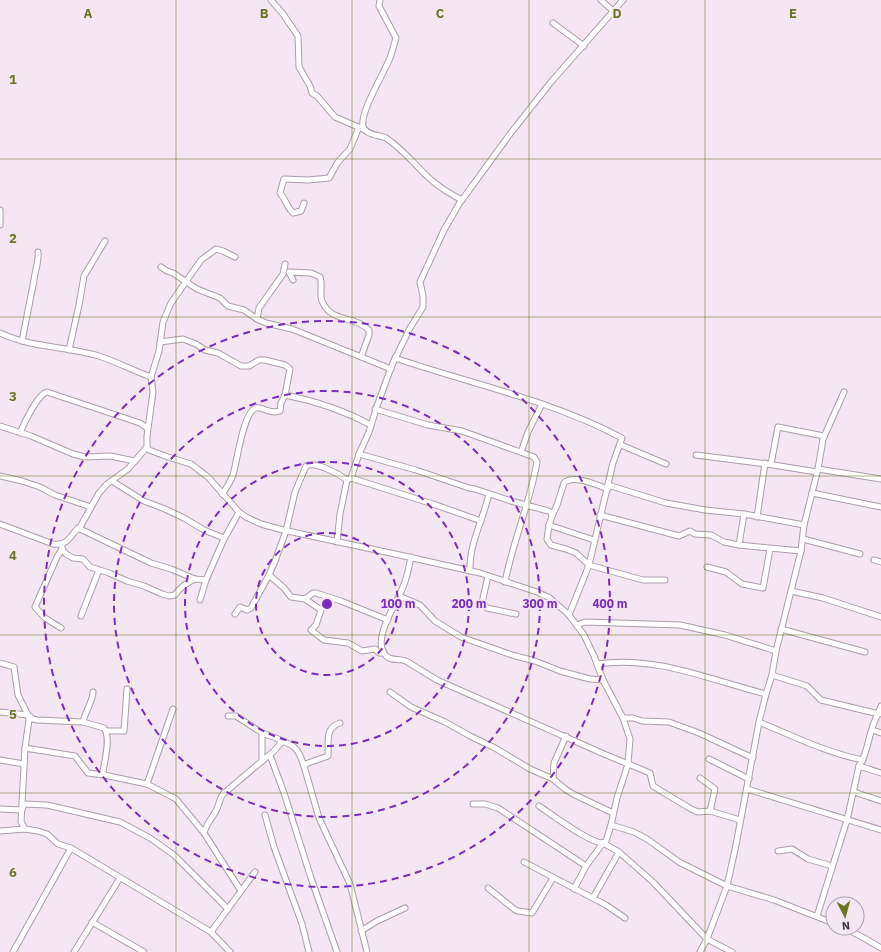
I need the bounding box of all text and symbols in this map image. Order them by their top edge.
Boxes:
text: A [84,5,93,22]
text: B [260,5,269,22]
text: C [436,5,445,22]
text: D [612,5,622,22]
text: E [789,5,797,22]
text: 1 [9,71,17,88]
text: 2 [9,230,17,247]
text: 3 [9,388,17,405]
text: 4 [9,547,17,564]
text: 100 m [380,596,416,611]
text: 200 m [451,596,487,611]
text: 300 m [522,596,558,611]
text: 400 m [592,596,628,611]
centre of rings [320,597,334,611]
text: 5 [9,706,17,723]
text: 6 [9,864,17,881]
north arrow [825,896,865,936]
text: N [841,919,851,933]

